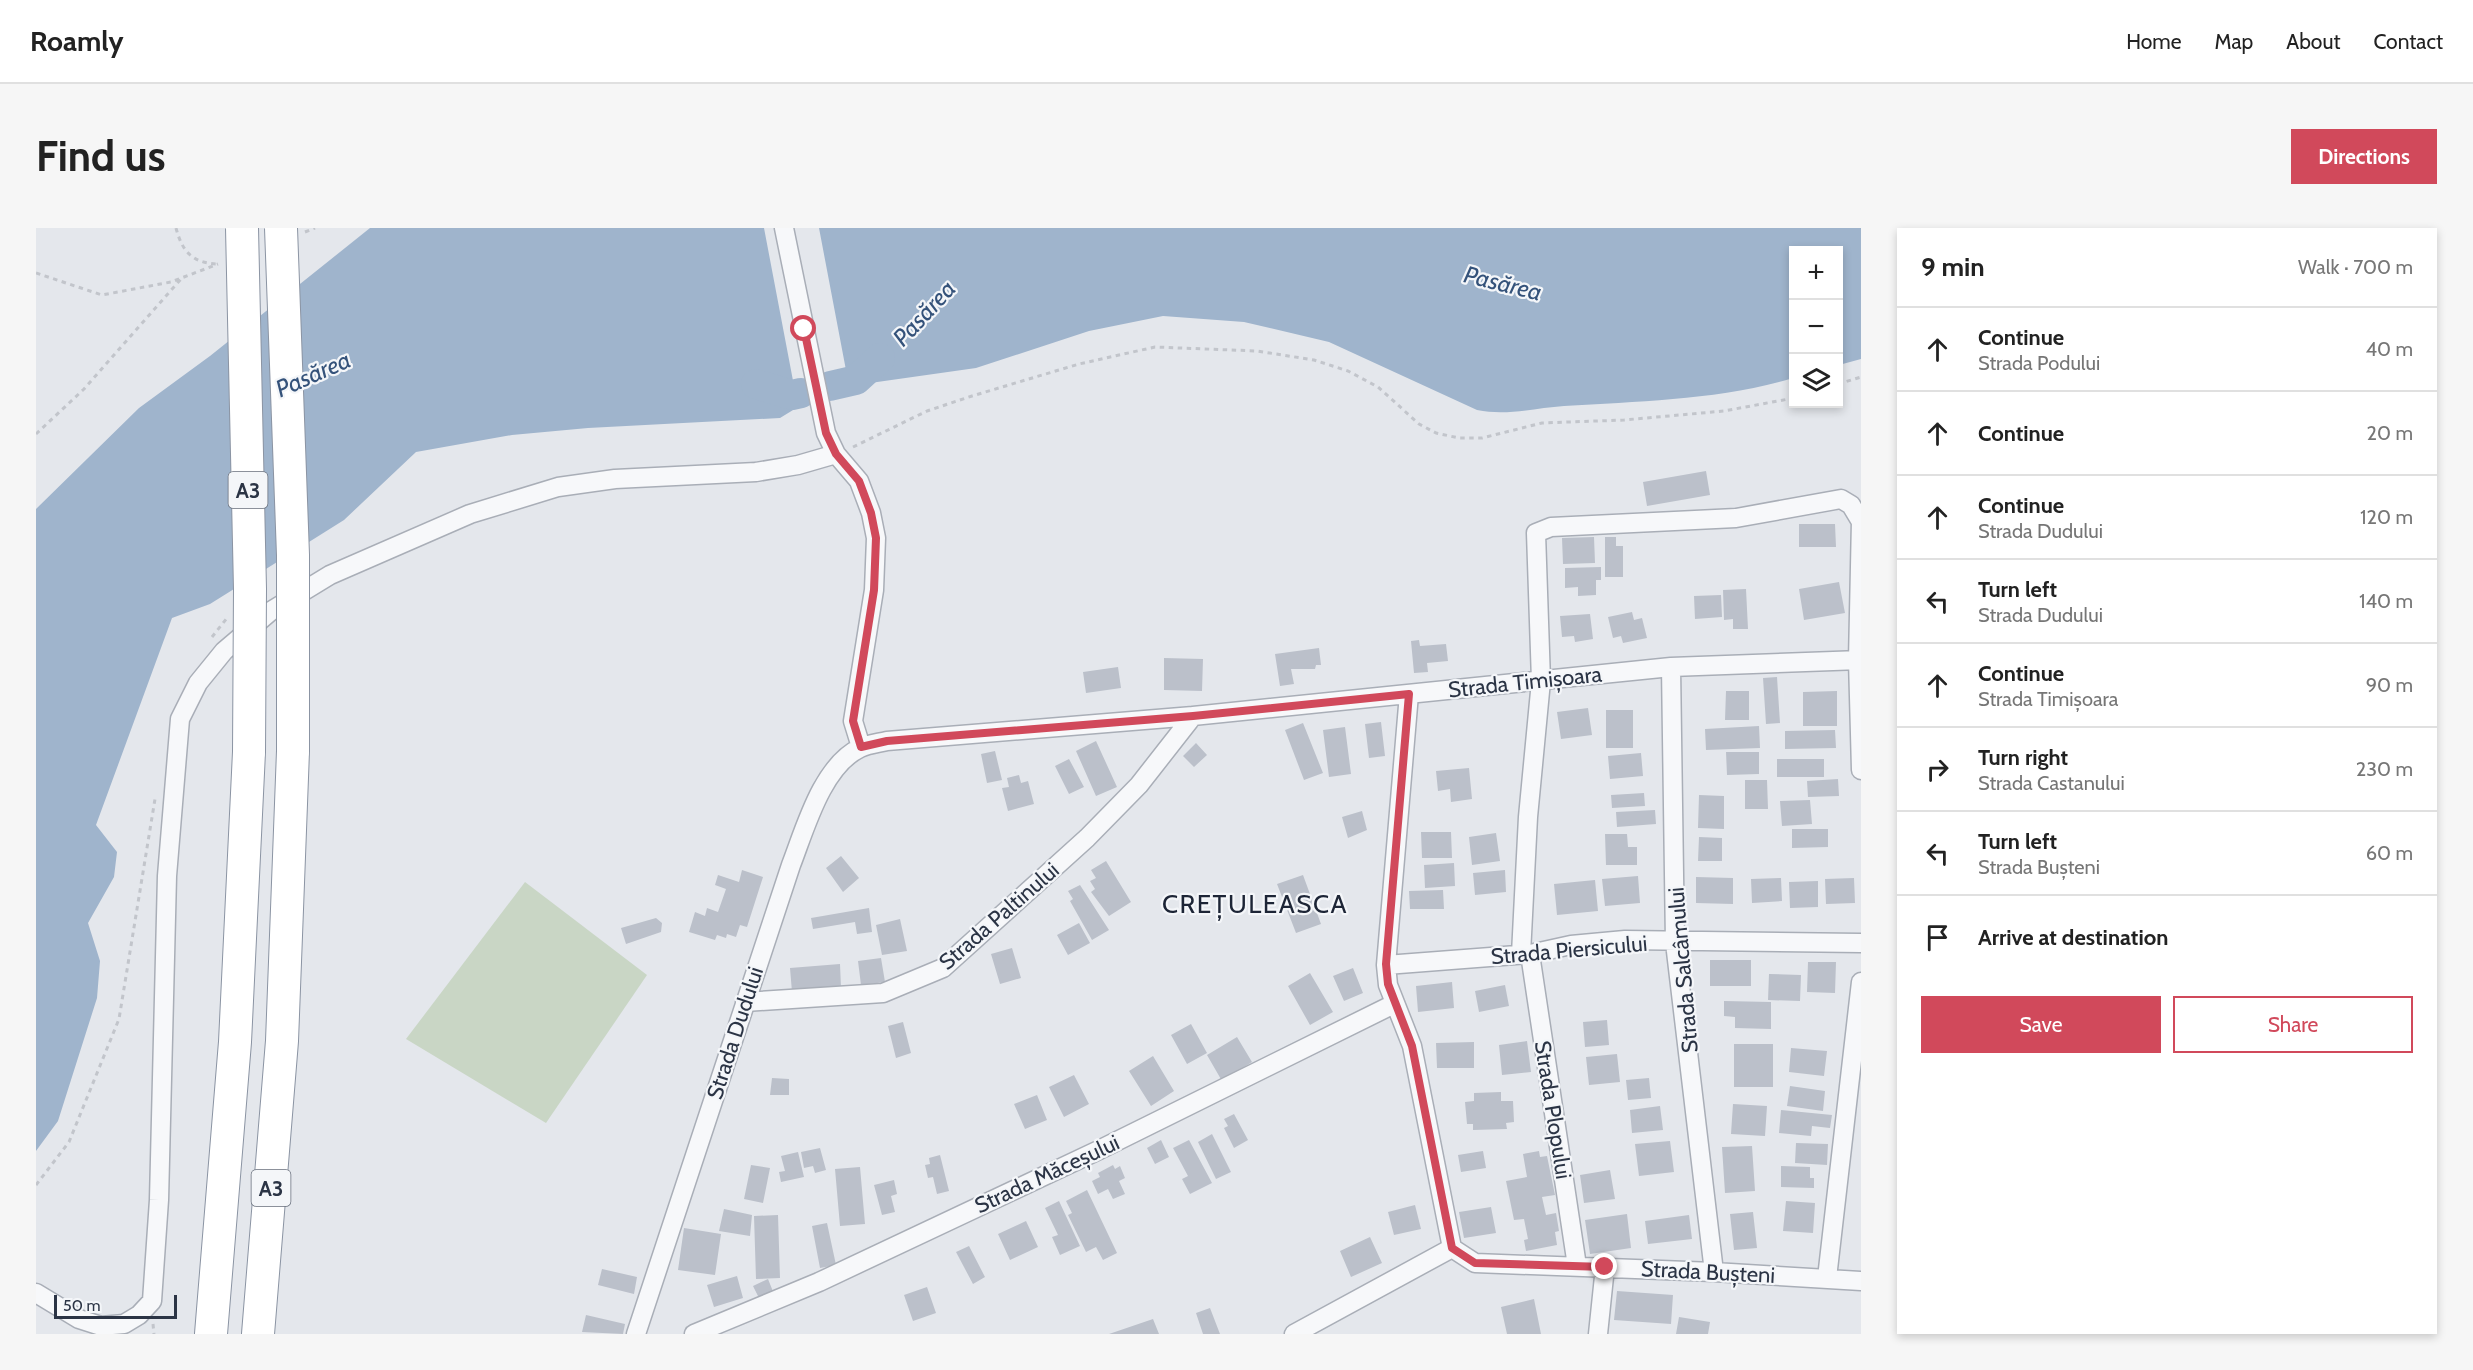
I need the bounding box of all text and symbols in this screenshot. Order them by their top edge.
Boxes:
text: Roamly [30,24,124,58]
text: Home [2126,29,2182,54]
text: Map [2215,29,2253,54]
text: About [2286,29,2340,54]
text: Contact [2373,29,2443,54]
button: Directions [2291,129,2437,184]
text: Find us [36,130,165,182]
map controls [1789,246,1843,408]
button: + [1789,246,1843,300]
text: 9 min [1921,251,1985,283]
text: Walk · 700 m [2298,255,2413,279]
water label: Pasărea [1461,259,1545,307]
water label: Pasărea [886,274,962,352]
button: − [1789,300,1843,354]
route start [790,315,816,341]
text: Continue [1978,324,2064,351]
icon: ahead [1921,333,1954,366]
text: 40 m [2365,337,2413,361]
water label: Pasărea [271,345,355,403]
text: Strada Podului [1978,351,2100,375]
button: layers [1789,354,1843,408]
icon: ahead [1921,417,1954,450]
text: Continue [1978,420,2064,447]
text: 20 m [2367,421,2413,445]
road number: A3 [228,472,268,508]
text: Continue [1978,492,2064,519]
icon: ahead [1921,501,1954,534]
text: 120 m [2360,505,2413,529]
text: Strada Dudului [1978,519,2103,543]
text: Turn left [1978,576,2057,603]
icon: left [1921,585,1954,618]
text: 140 m [2359,589,2413,613]
text: Strada Dudului [1978,603,2103,627]
street label: Strada Timișoara [1447,660,1604,704]
text: Continue [1978,660,2064,687]
icon: ahead [1921,669,1954,702]
text: 90 m [2366,673,2413,697]
text: Strada Timișoara [1978,687,2118,711]
text: Turn right [1978,744,2068,771]
icon: right [1921,753,1954,786]
text: 230 m [2356,757,2413,781]
text: Strada Castanului [1978,771,2125,795]
text: Turn left [1978,828,2057,855]
icon: left [1921,837,1954,870]
text: 60 m [2366,841,2413,865]
text: Strada Bușteni [1978,855,2100,879]
street label: Strada Paltinului [933,857,1065,975]
street label: Strada Salcâmului [1662,886,1704,1054]
district label: CREȚULEASCA [1162,888,1348,921]
icon: arrive [1921,921,1954,954]
text: Arrive at destination [1978,924,2168,951]
street label: Strada Piersicului [1490,930,1648,970]
street label: Strada Dudului [701,963,769,1103]
button: Save [1921,996,2161,1053]
button: Share [2173,996,2413,1053]
street label: Strada Plopului [1529,1039,1577,1181]
street label: Strada Măceșului [970,1129,1124,1220]
road number: A3 [252,1170,290,1206]
route end [1591,1253,1617,1279]
street label: Strada Bușteni [1640,1255,1776,1290]
scale bar [54,1292,177,1320]
text: 50 m [63,1296,100,1315]

